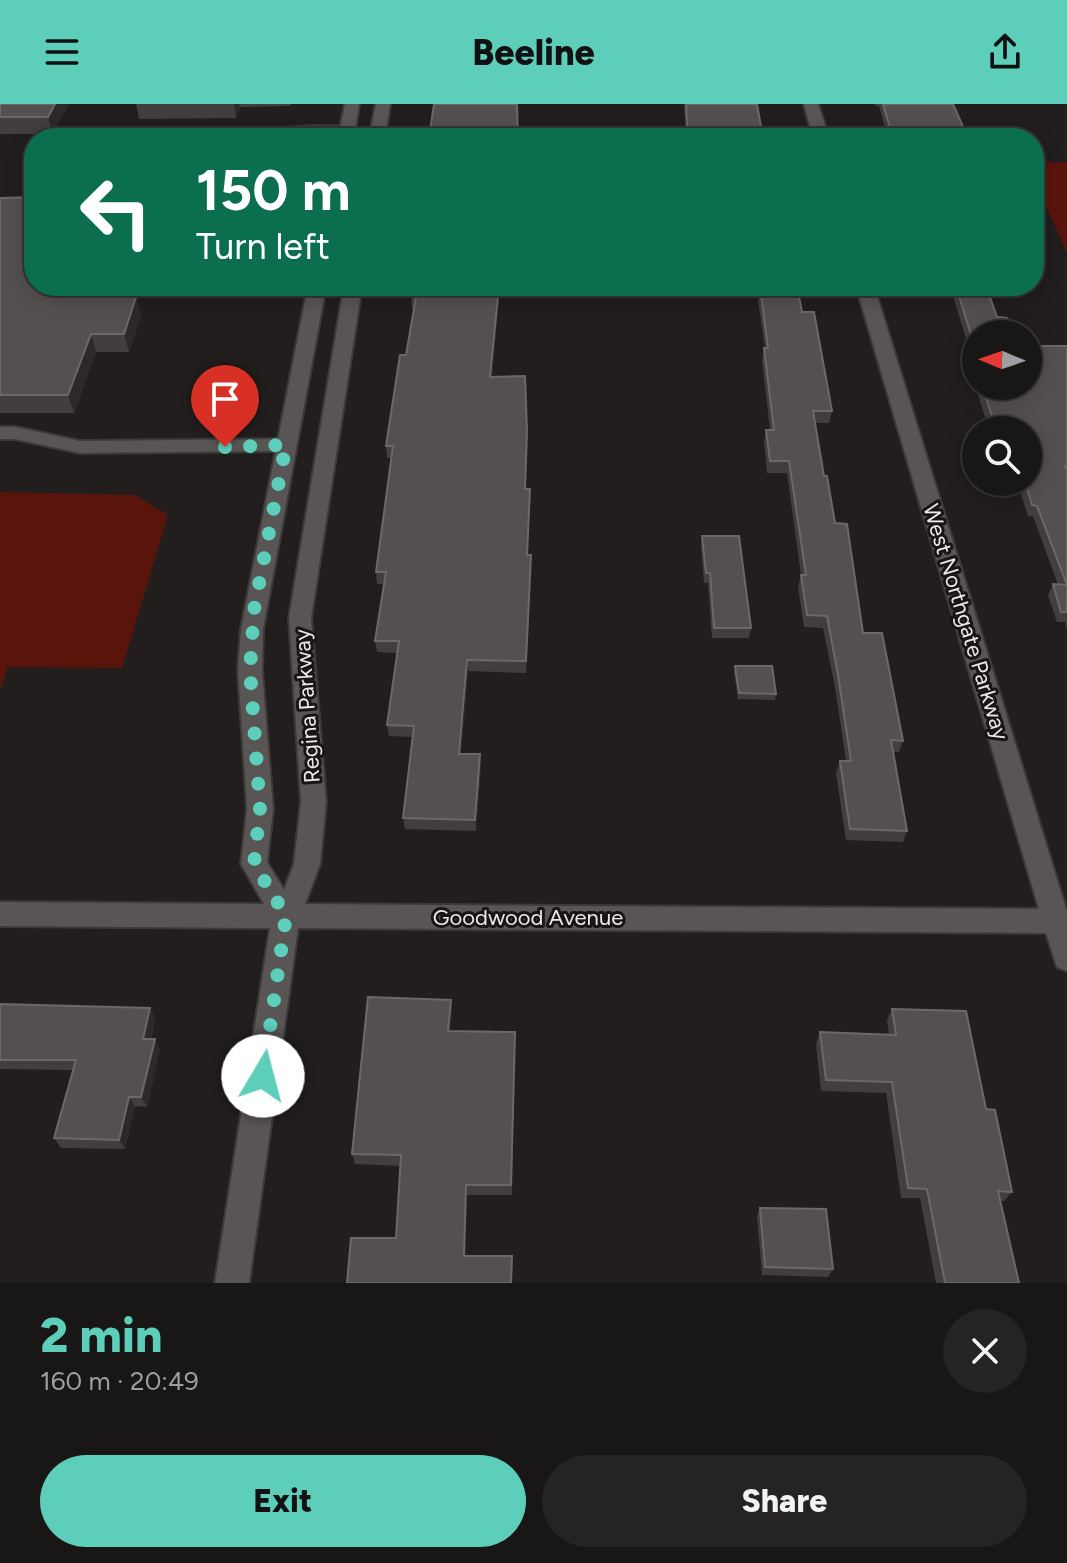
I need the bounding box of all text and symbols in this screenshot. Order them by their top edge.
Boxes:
icon: menu [40,30,84,74]
icon: share [983,30,1027,74]
text: Beeline [472,31,595,74]
text: 150 m [196,157,351,224]
icon: left [64,160,168,264]
text: Turn left [196,225,330,268]
north arrow [962,320,1042,400]
map controls [962,320,1042,496]
pin [191,365,259,447]
icon: arrive [203,377,247,421]
button: search [962,416,1042,496]
street label: West Northgate Parkway [917,501,1015,744]
street label: Regina Parkway [288,628,326,784]
street label: Goodwood Avenue [433,904,623,931]
position arrow [221,1034,305,1118]
text: 2 min [40,1306,163,1364]
button: close [943,1309,1027,1393]
text: 160 m · 20:49 [40,1365,199,1397]
button: Exit [40,1455,526,1547]
button: Share [542,1455,1027,1547]

